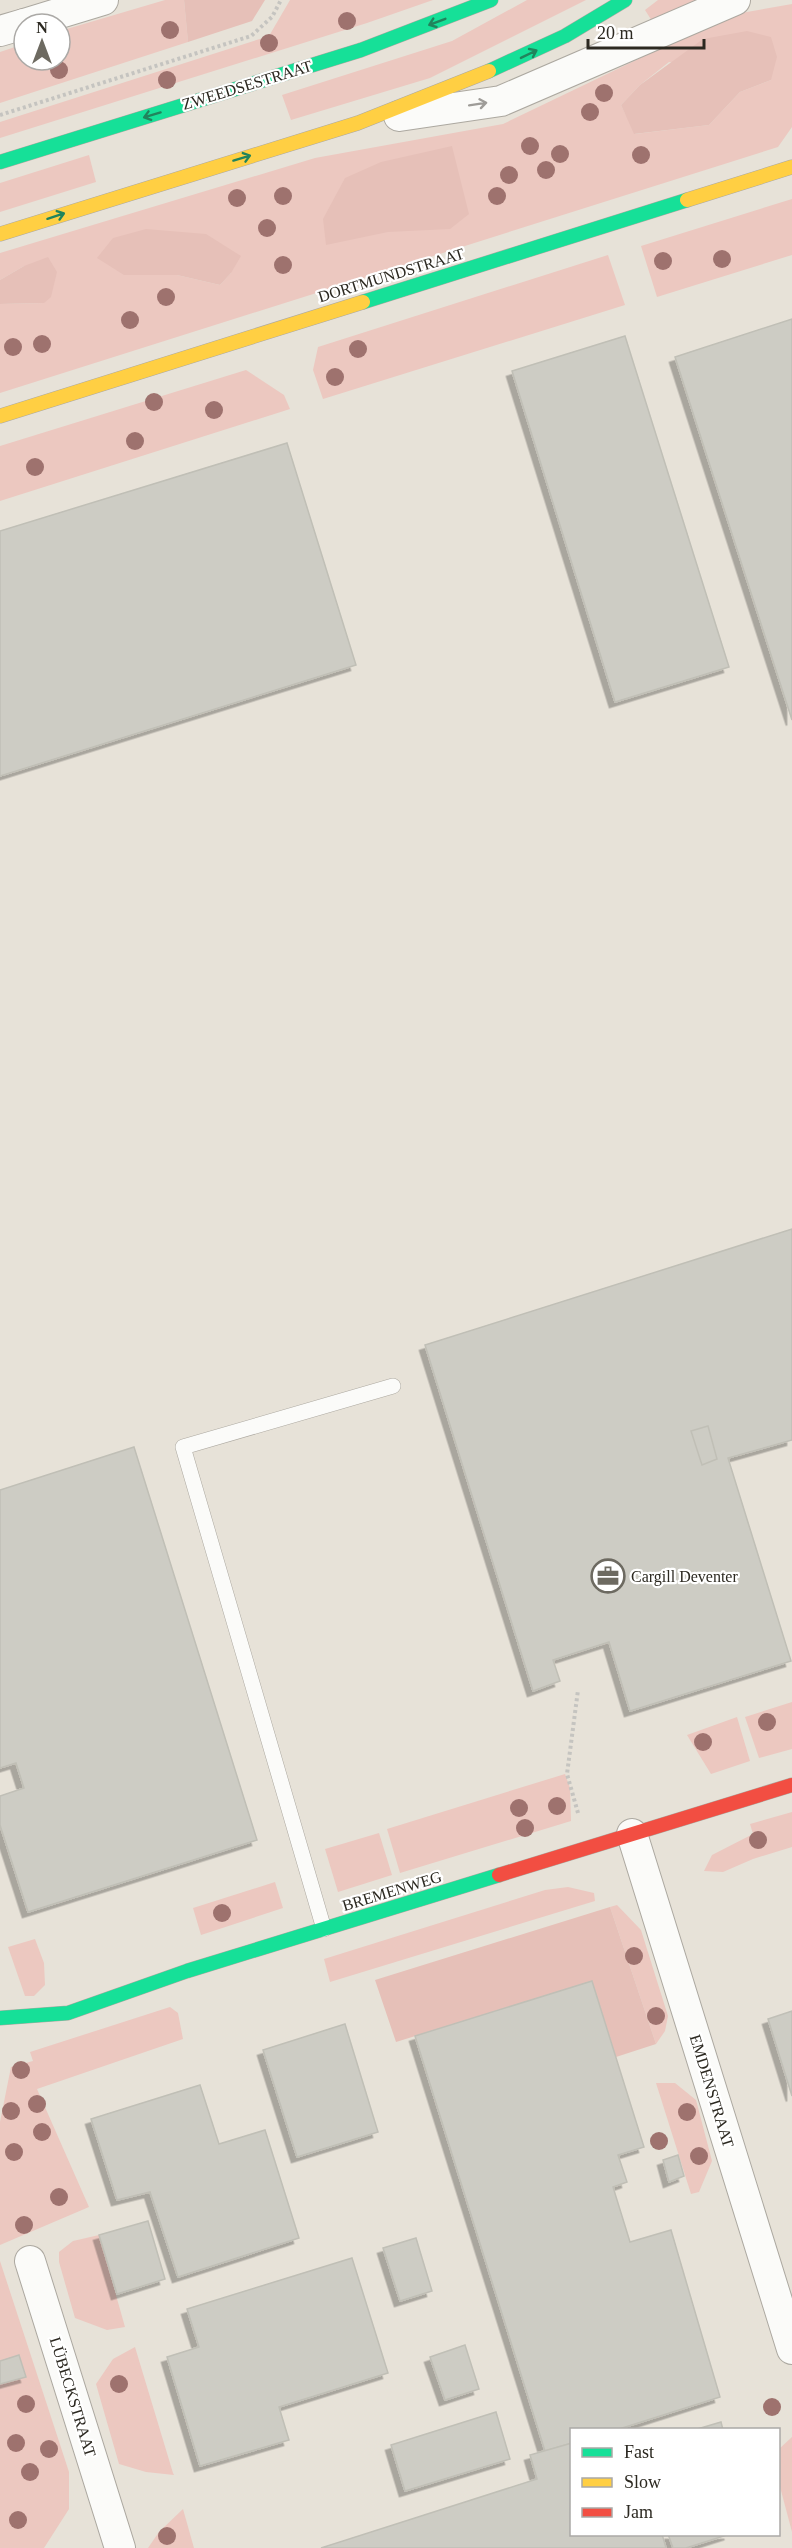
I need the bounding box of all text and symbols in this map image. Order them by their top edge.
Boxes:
north arrow [12,12,72,72]
scale bar [588,12,704,50]
one-way arrow [428,17,447,28]
text: N [36,19,48,36]
text: 20 m [597,23,634,43]
one-way arrow [519,47,537,59]
street label: ZWEEDSESTRAAT [180,57,314,113]
one-way arrow [468,99,487,110]
one-way arrow [143,110,162,121]
one-way arrow [232,152,251,163]
one-way arrow [46,210,65,221]
street label: DORTMUNDSTRAAT [316,245,466,305]
office icon: Cargill Deventer [590,1558,626,1594]
place label: Cargill Deventer [631,1568,738,1586]
street label: BREMENWEG [340,1868,444,1914]
street label: EMDENSTRAAT [687,2032,737,2150]
street label: LÜBECKSTRAAT [47,2335,99,2459]
legend [570,2428,780,2536]
text: Fast [624,2442,654,2462]
text: Slow [624,2472,661,2492]
text: Jam [624,2502,653,2522]

